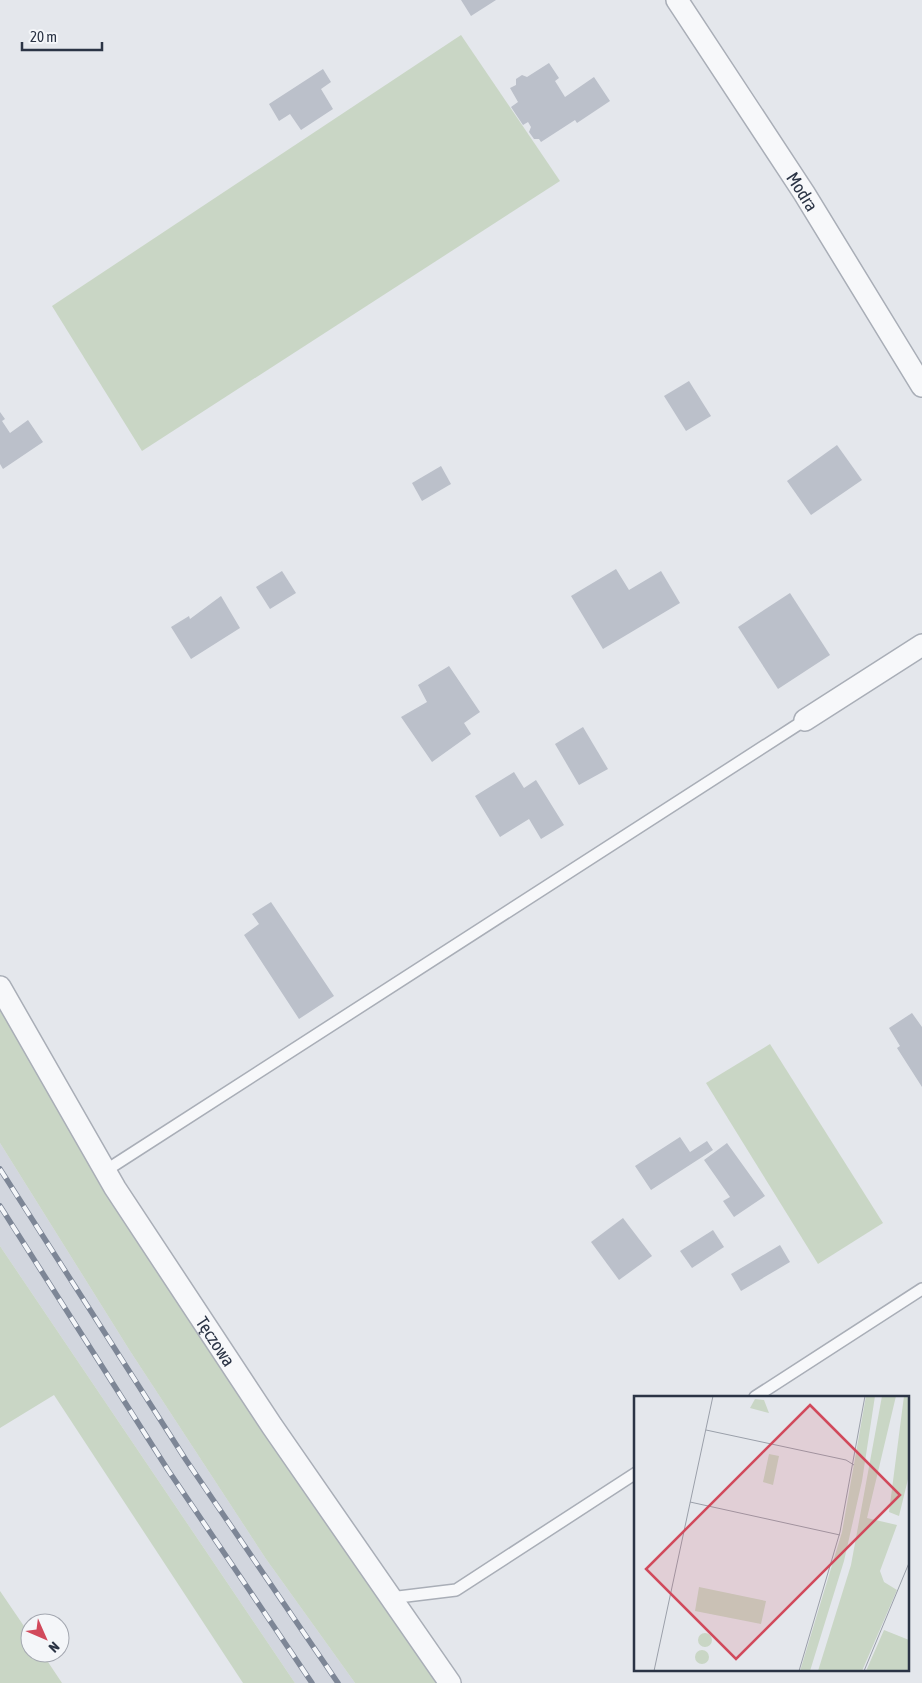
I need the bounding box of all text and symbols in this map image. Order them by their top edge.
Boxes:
scale bar [22,20,102,52]
text: 20 m [30,28,57,45]
street label: Modra [782,168,823,215]
street label: Tęczowa [192,1312,240,1370]
inset map [634,1396,910,1670]
north arrow [20,1613,70,1663]
text: N [46,1639,63,1656]

